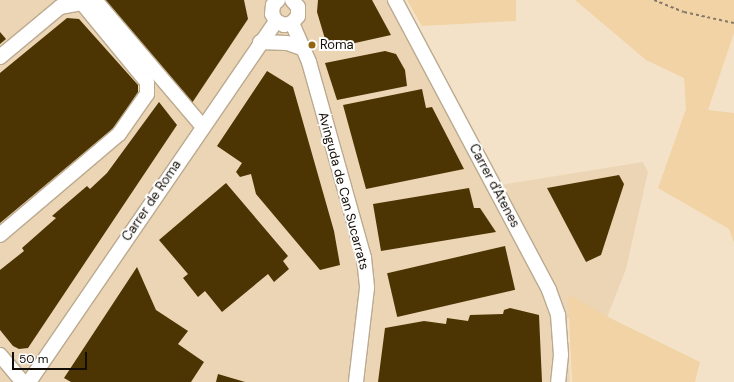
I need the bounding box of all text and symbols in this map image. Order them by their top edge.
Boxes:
place label: Roma [320,37,354,53]
marker: Roma [307,40,317,50]
street label: Avinguda de Can Sucarrats [314,110,372,272]
street label: Carrer d'Atenes [465,141,523,231]
street label: Carrer de Roma [119,158,185,244]
scale bar [14,344,89,370]
text: 50 m [19,351,48,367]

